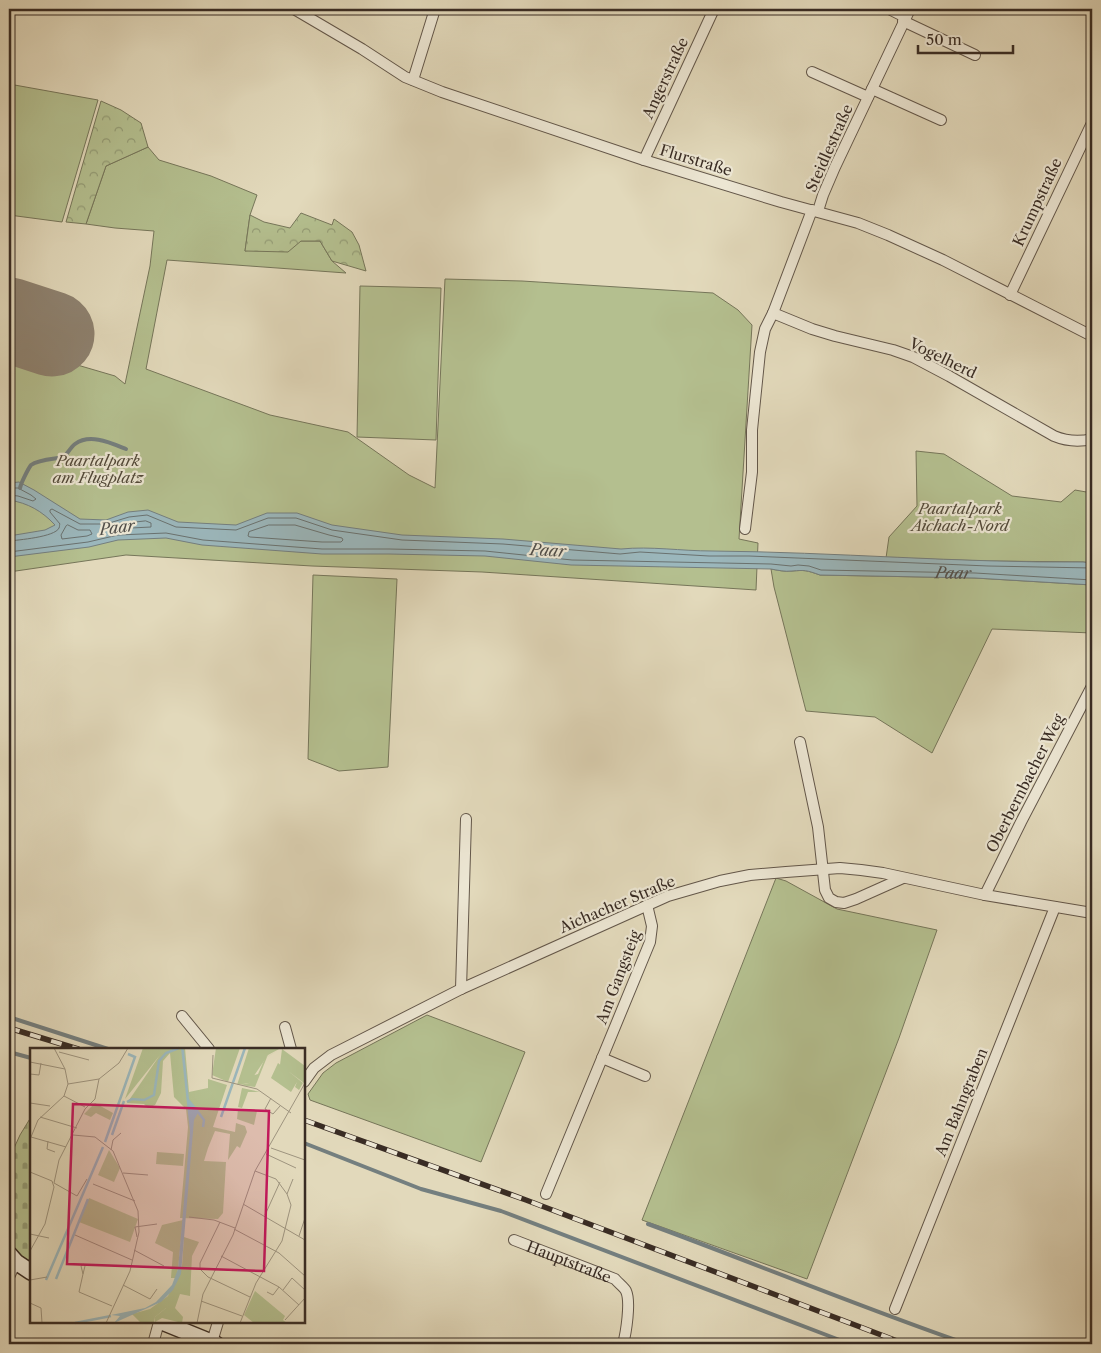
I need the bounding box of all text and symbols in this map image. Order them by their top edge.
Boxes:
scale bar [918,22,1014,54]
text: 50 m [926,30,962,49]
street label: Angerstraße [637,34,692,123]
street label: Steidlestraße [801,101,857,195]
street label: Flurstraße [658,140,734,180]
street label: Krumpstraße [1008,155,1066,249]
street label: Vogelherd [905,333,980,382]
park label: Paartalpark am Flugplatz [52,451,145,487]
park label: Paartalpark Aichach-Nord [909,499,1011,535]
water label: Paar [96,515,138,539]
water label: Paar [528,539,568,561]
water label: Paar [933,562,973,583]
street label: Oberbernbacher Weg [982,710,1068,855]
street label: Aichacher Straße [555,871,678,937]
street label: Am Gangsteig [591,927,645,1028]
street label: Am Bahngraben [930,1044,992,1160]
inset map [30,1048,305,1323]
street label: Hauptstraße [524,1236,614,1286]

